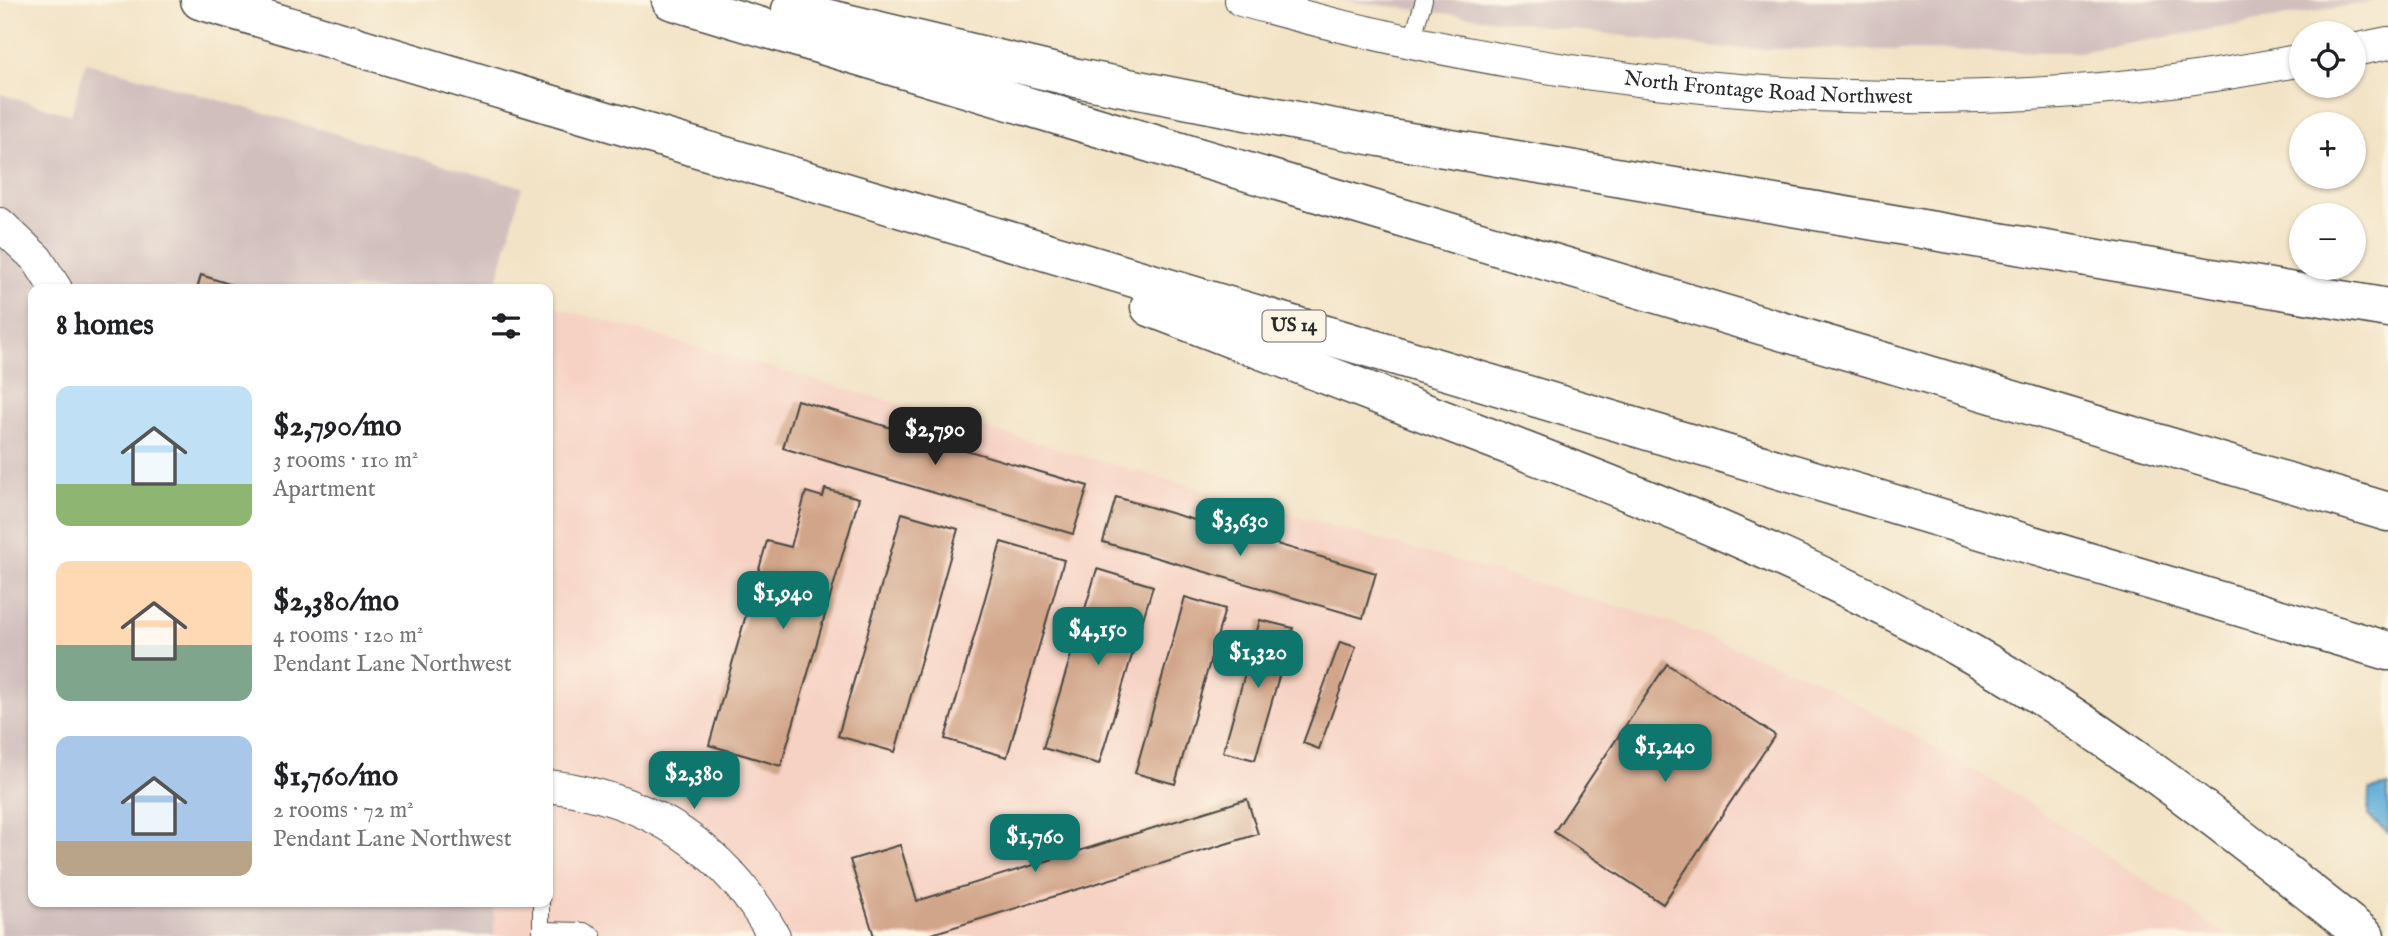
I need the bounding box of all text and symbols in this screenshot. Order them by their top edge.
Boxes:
map controls [2289,21,2366,280]
button: locate [2289,21,2366,98]
street label: North Frontage Road Northwest [1622,65,1913,111]
button: + [2289,112,2366,189]
button: − [2289,203,2366,280]
text: 8 homes [56,307,154,345]
icon: filters [487,307,525,345]
road number: US 14 [1262,310,1326,342]
pin: $2,790 [878,407,992,467]
text: $2,790/mo [273,408,401,446]
icon: home [112,414,196,498]
text: $2,790 [905,415,965,444]
text: 3 rooms · 110 m² [273,446,418,475]
text: Apartment [273,475,376,504]
pin: $3,630 [1183,498,1297,558]
text: $3,630 [1211,506,1269,535]
pin: $1,940 [726,572,840,631]
text: $1,940 [753,579,813,608]
text: $2,380/mo [273,583,399,621]
icon: home [112,589,196,673]
pin: $4,150 [1041,608,1155,667]
text: $4,150 [1069,615,1127,644]
text: 4 rooms · 120 m² [273,621,423,650]
pin: $1,320 [1201,630,1315,690]
text: $1,320 [1229,638,1287,667]
text: Pendant Lane Northwest [273,650,512,679]
pin: $1,240 [1608,724,1722,784]
text: $1,240 [1635,732,1695,761]
pin: $2,380 [637,752,751,811]
text: $1,760/mo [273,758,398,796]
text: $2,380 [665,759,723,788]
icon: home [112,764,196,848]
text: 2 rooms · 72 m² [273,796,414,825]
pin: $1,760 [978,814,1092,874]
text: $1,760 [1006,822,1064,851]
text: Pendant Lane Northwest [273,825,512,854]

